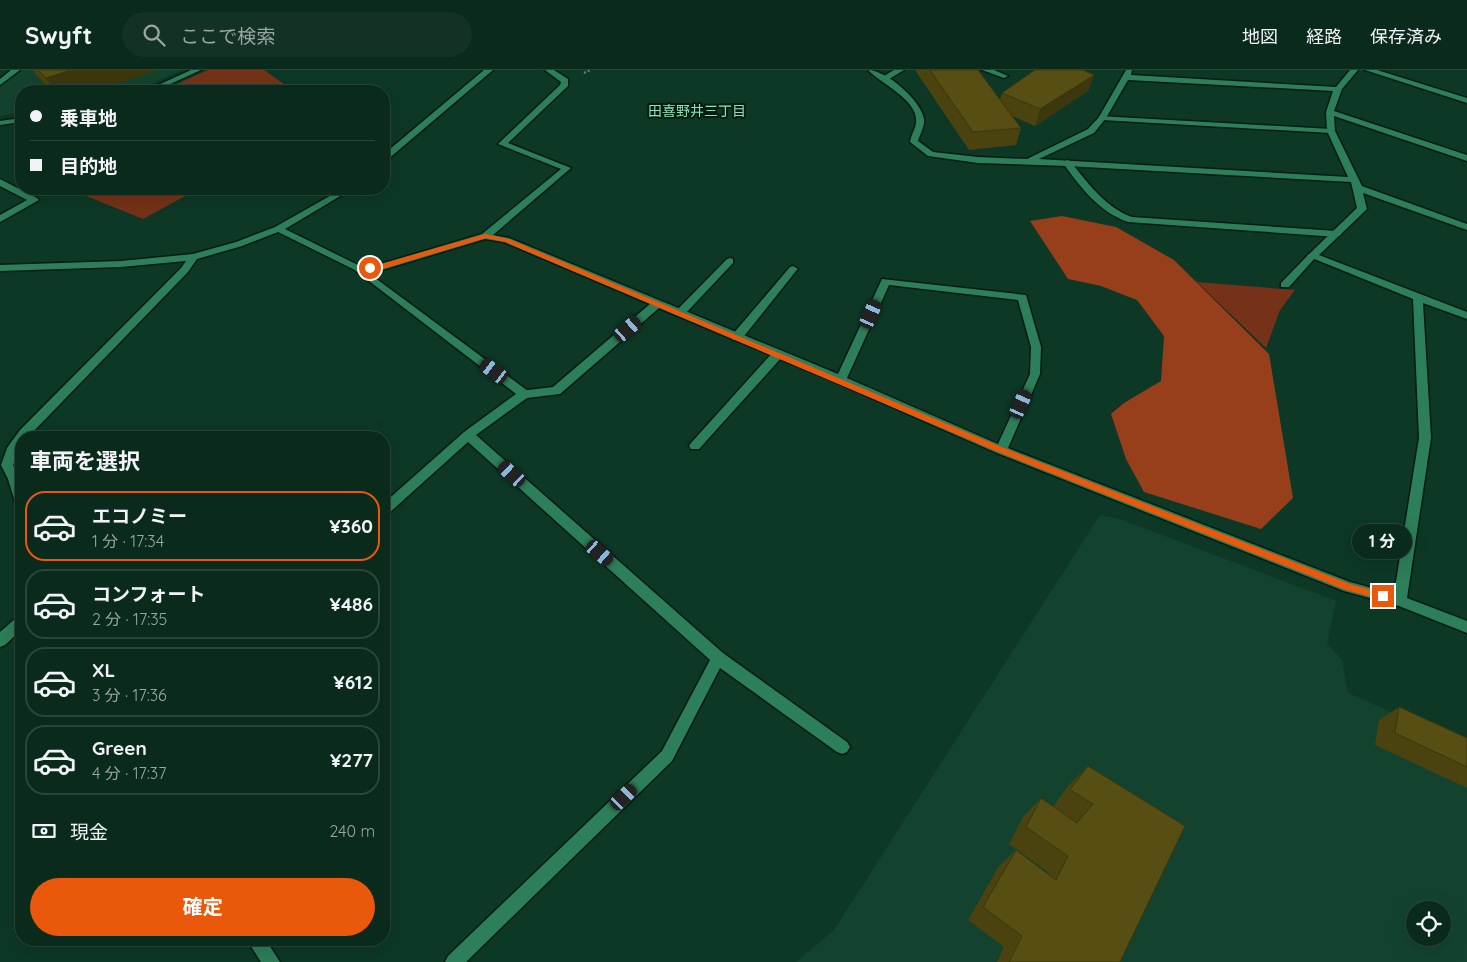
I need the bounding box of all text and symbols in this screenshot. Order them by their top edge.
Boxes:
search box [122,12,472,57]
text: Swyft [25,20,92,50]
icon: search [140,21,168,49]
text: ここで検索 [180,24,275,48]
text: 地図 [1242,25,1278,48]
text: 経路 [1306,25,1342,48]
text: 保存済み [1370,25,1442,48]
district label: 田喜野井三丁目 [648,102,746,120]
text: 乗車地 [60,106,117,130]
text: 目的地 [60,154,117,178]
route start [359,257,381,279]
car [858,297,883,331]
car [611,313,644,345]
car [477,356,510,386]
car [1008,387,1033,421]
text: 車両を選択 [30,447,140,475]
car [495,458,528,490]
icon: car [32,504,77,549]
text: エコノミー [92,504,187,528]
text: ¥360 [329,514,373,538]
callout: 1 分 [1353,524,1413,558]
text: 1 分 · 17:34 [92,531,164,551]
text: 1 分 [1369,531,1395,551]
car [583,537,616,569]
icon: car [32,582,77,627]
text: コンフォート [92,582,205,606]
route end [1372,585,1394,607]
text: ¥486 [330,592,373,616]
text: 2 分 · 17:35 [92,609,167,629]
text: XL [92,658,115,682]
icon: car [32,660,77,705]
text: ¥612 [333,670,373,694]
text: 3 分 · 17:36 [92,685,167,705]
text: Green [92,736,147,760]
icon: car [32,738,77,783]
text: ¥277 [330,748,373,772]
text: 4 分 · 17:37 [92,763,166,783]
car [607,781,640,813]
icon: cash [30,817,58,845]
text: 現金 [70,820,108,844]
text: 240 m [329,821,375,841]
button: 確定 [30,878,375,936]
map controls [1406,901,1451,946]
button: locate [1406,901,1451,946]

